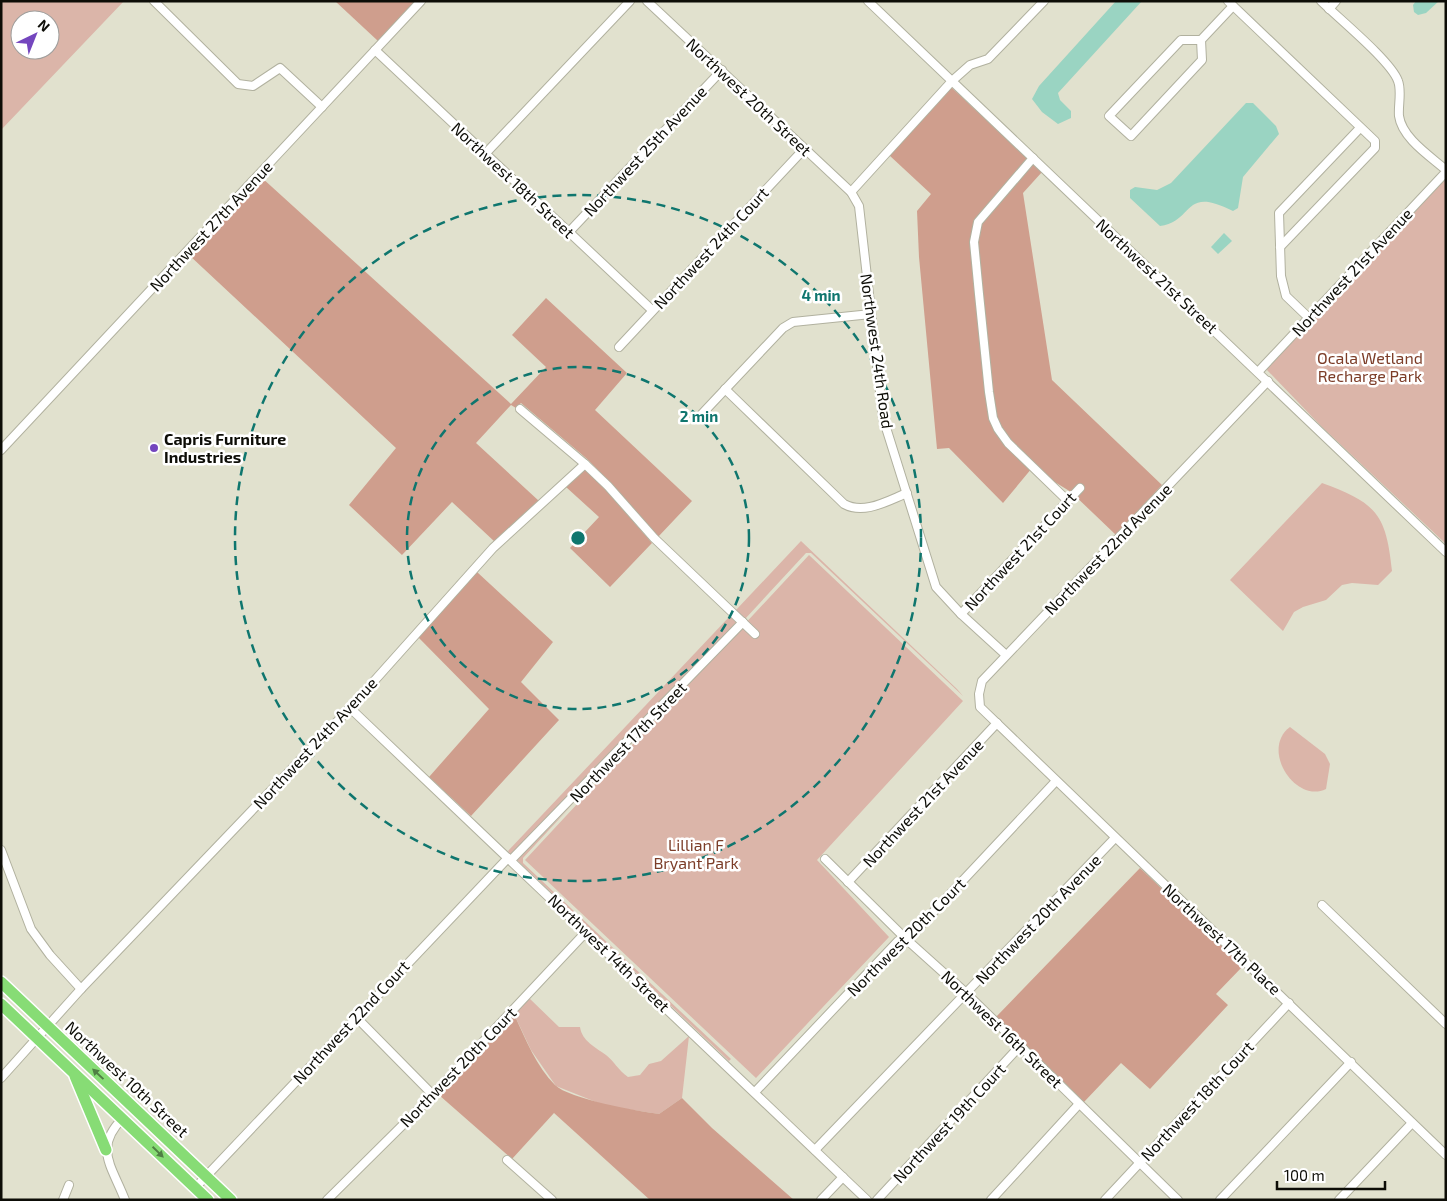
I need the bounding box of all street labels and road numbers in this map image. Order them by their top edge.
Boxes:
street label: Northwest 20th Street [683,34,816,159]
street label: Northwest 25th Avenue [579,81,710,220]
street label: Northwest 18th Street [448,118,579,242]
street label: Northwest 27th Avenue [145,157,276,295]
street label: Northwest 24th Court [649,183,772,312]
street label: Northwest 21st Avenue [1287,204,1416,340]
street label: Northwest 21st Street [1093,214,1222,337]
street label: Northwest 24th Road [857,272,898,430]
street label: Northwest 22nd Avenue [1040,479,1175,618]
street label: Northwest 21st Court [960,488,1079,614]
street label: Northwest 24th Avenue [249,673,380,812]
street label: Northwest 17th Street [565,678,690,806]
street label: Northwest 21st Avenue [858,735,987,871]
street label: Northwest 20th Avenue [971,850,1104,987]
street label: Northwest 20th Court [843,874,969,1000]
street label: Northwest 17th Place [1159,879,1285,998]
street label: Northwest 14th Street [545,890,674,1016]
street label: Northwest 22nd Court [289,956,413,1087]
street label: Northwest 16th Street [938,966,1067,1091]
street label: Northwest 20th Court [396,1003,520,1130]
street label: Northwest 10th Street [62,1017,193,1141]
street label: Northwest 18th Court [1136,1037,1257,1164]
street label: Northwest 19th Court [888,1059,1009,1186]

